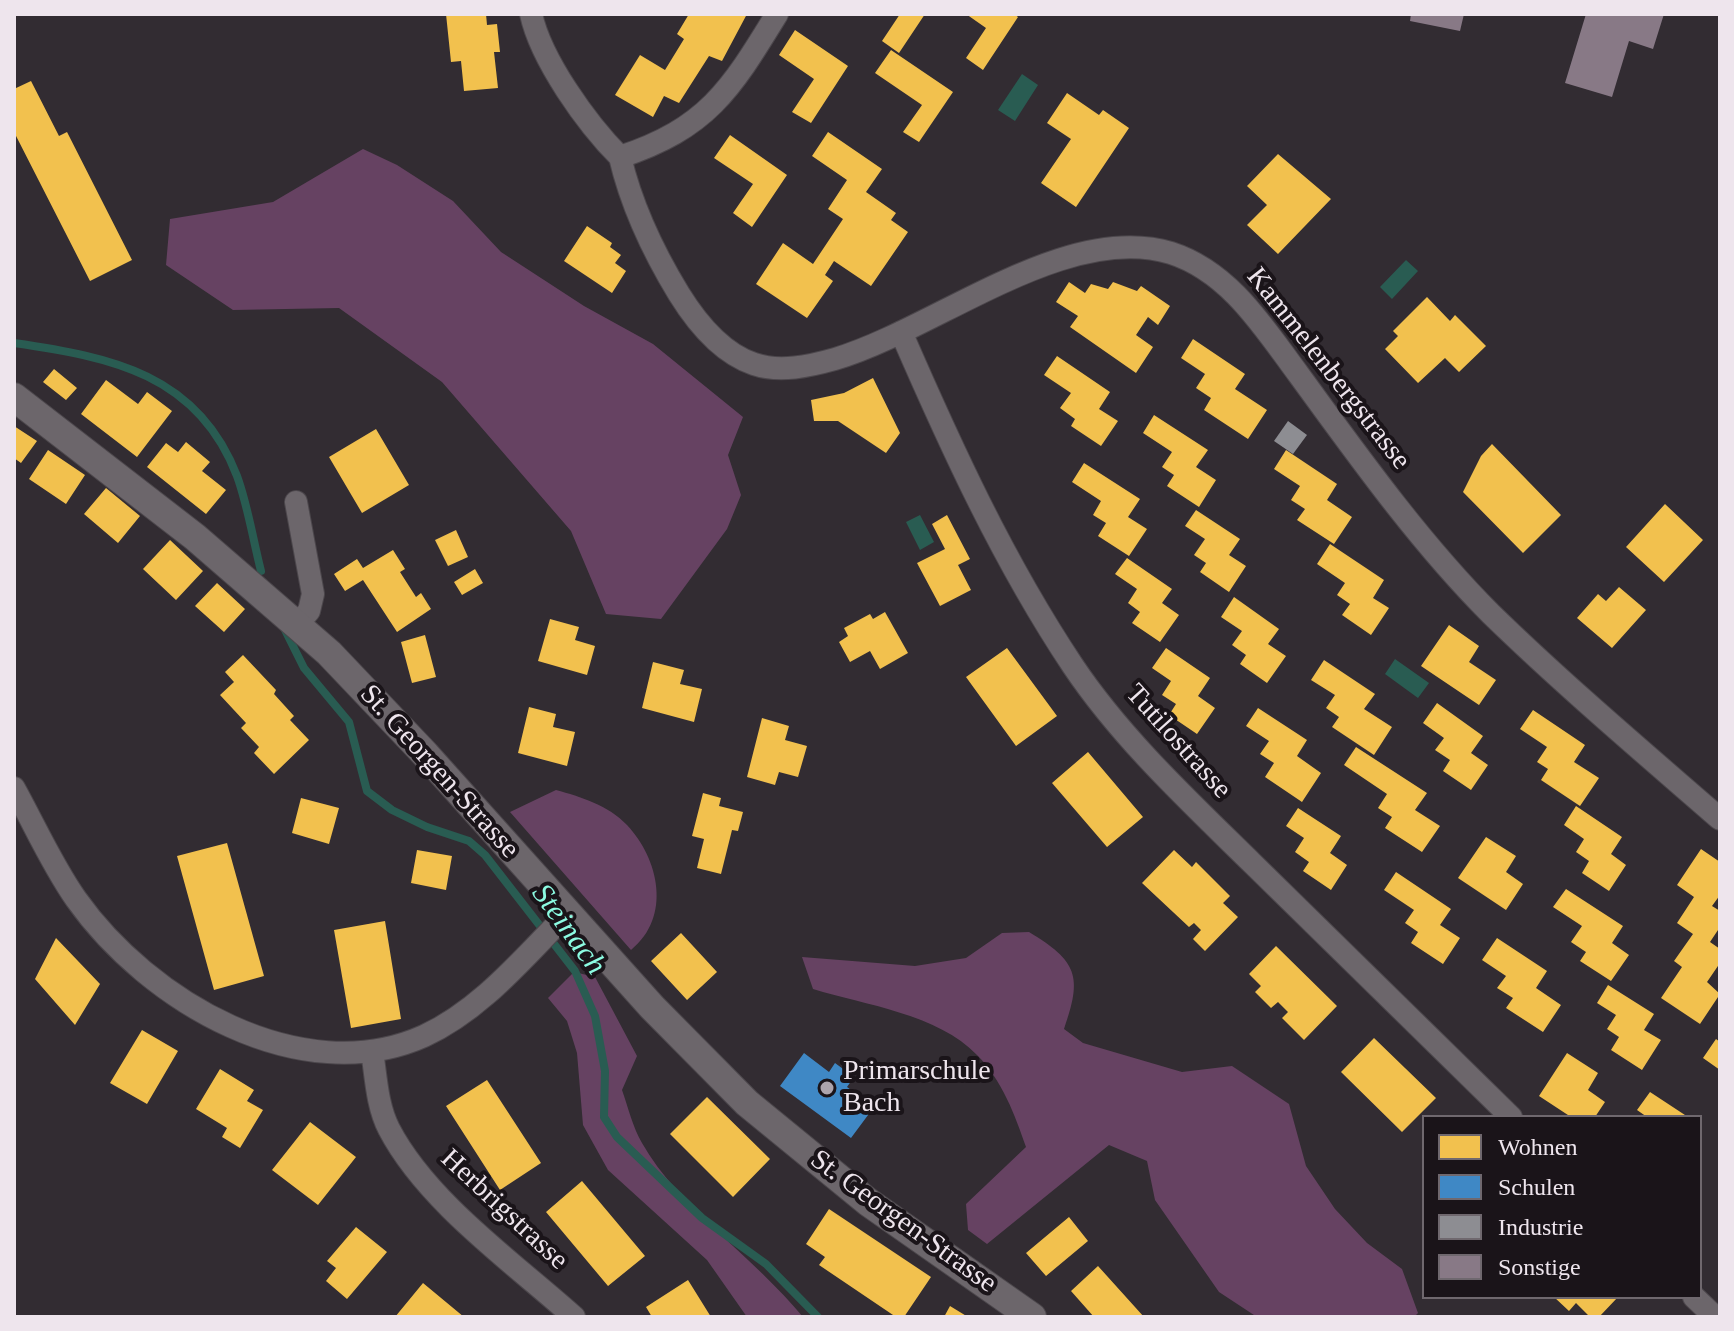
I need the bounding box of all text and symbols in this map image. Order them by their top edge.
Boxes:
street label: Kammelenbergstrasse [1239,261,1417,477]
street label: St. Georgen-Strasse [352,678,526,866]
street label: Tutilostrasse [1118,678,1238,806]
water label: Steinach [523,878,613,982]
place label: Primarschule Bach [843,1055,991,1121]
marker: Primarschule Bach [818,1079,836,1097]
legend [1422,1115,1702,1299]
text: Wohnen [1498,1134,1577,1160]
street label: Herbrigstrasse [433,1143,575,1277]
street label: St. Georgen-Strasse [803,1143,1003,1301]
text: Schulen [1498,1174,1575,1200]
text: Industrie [1498,1214,1583,1240]
text: Sonstige [1498,1254,1581,1280]

